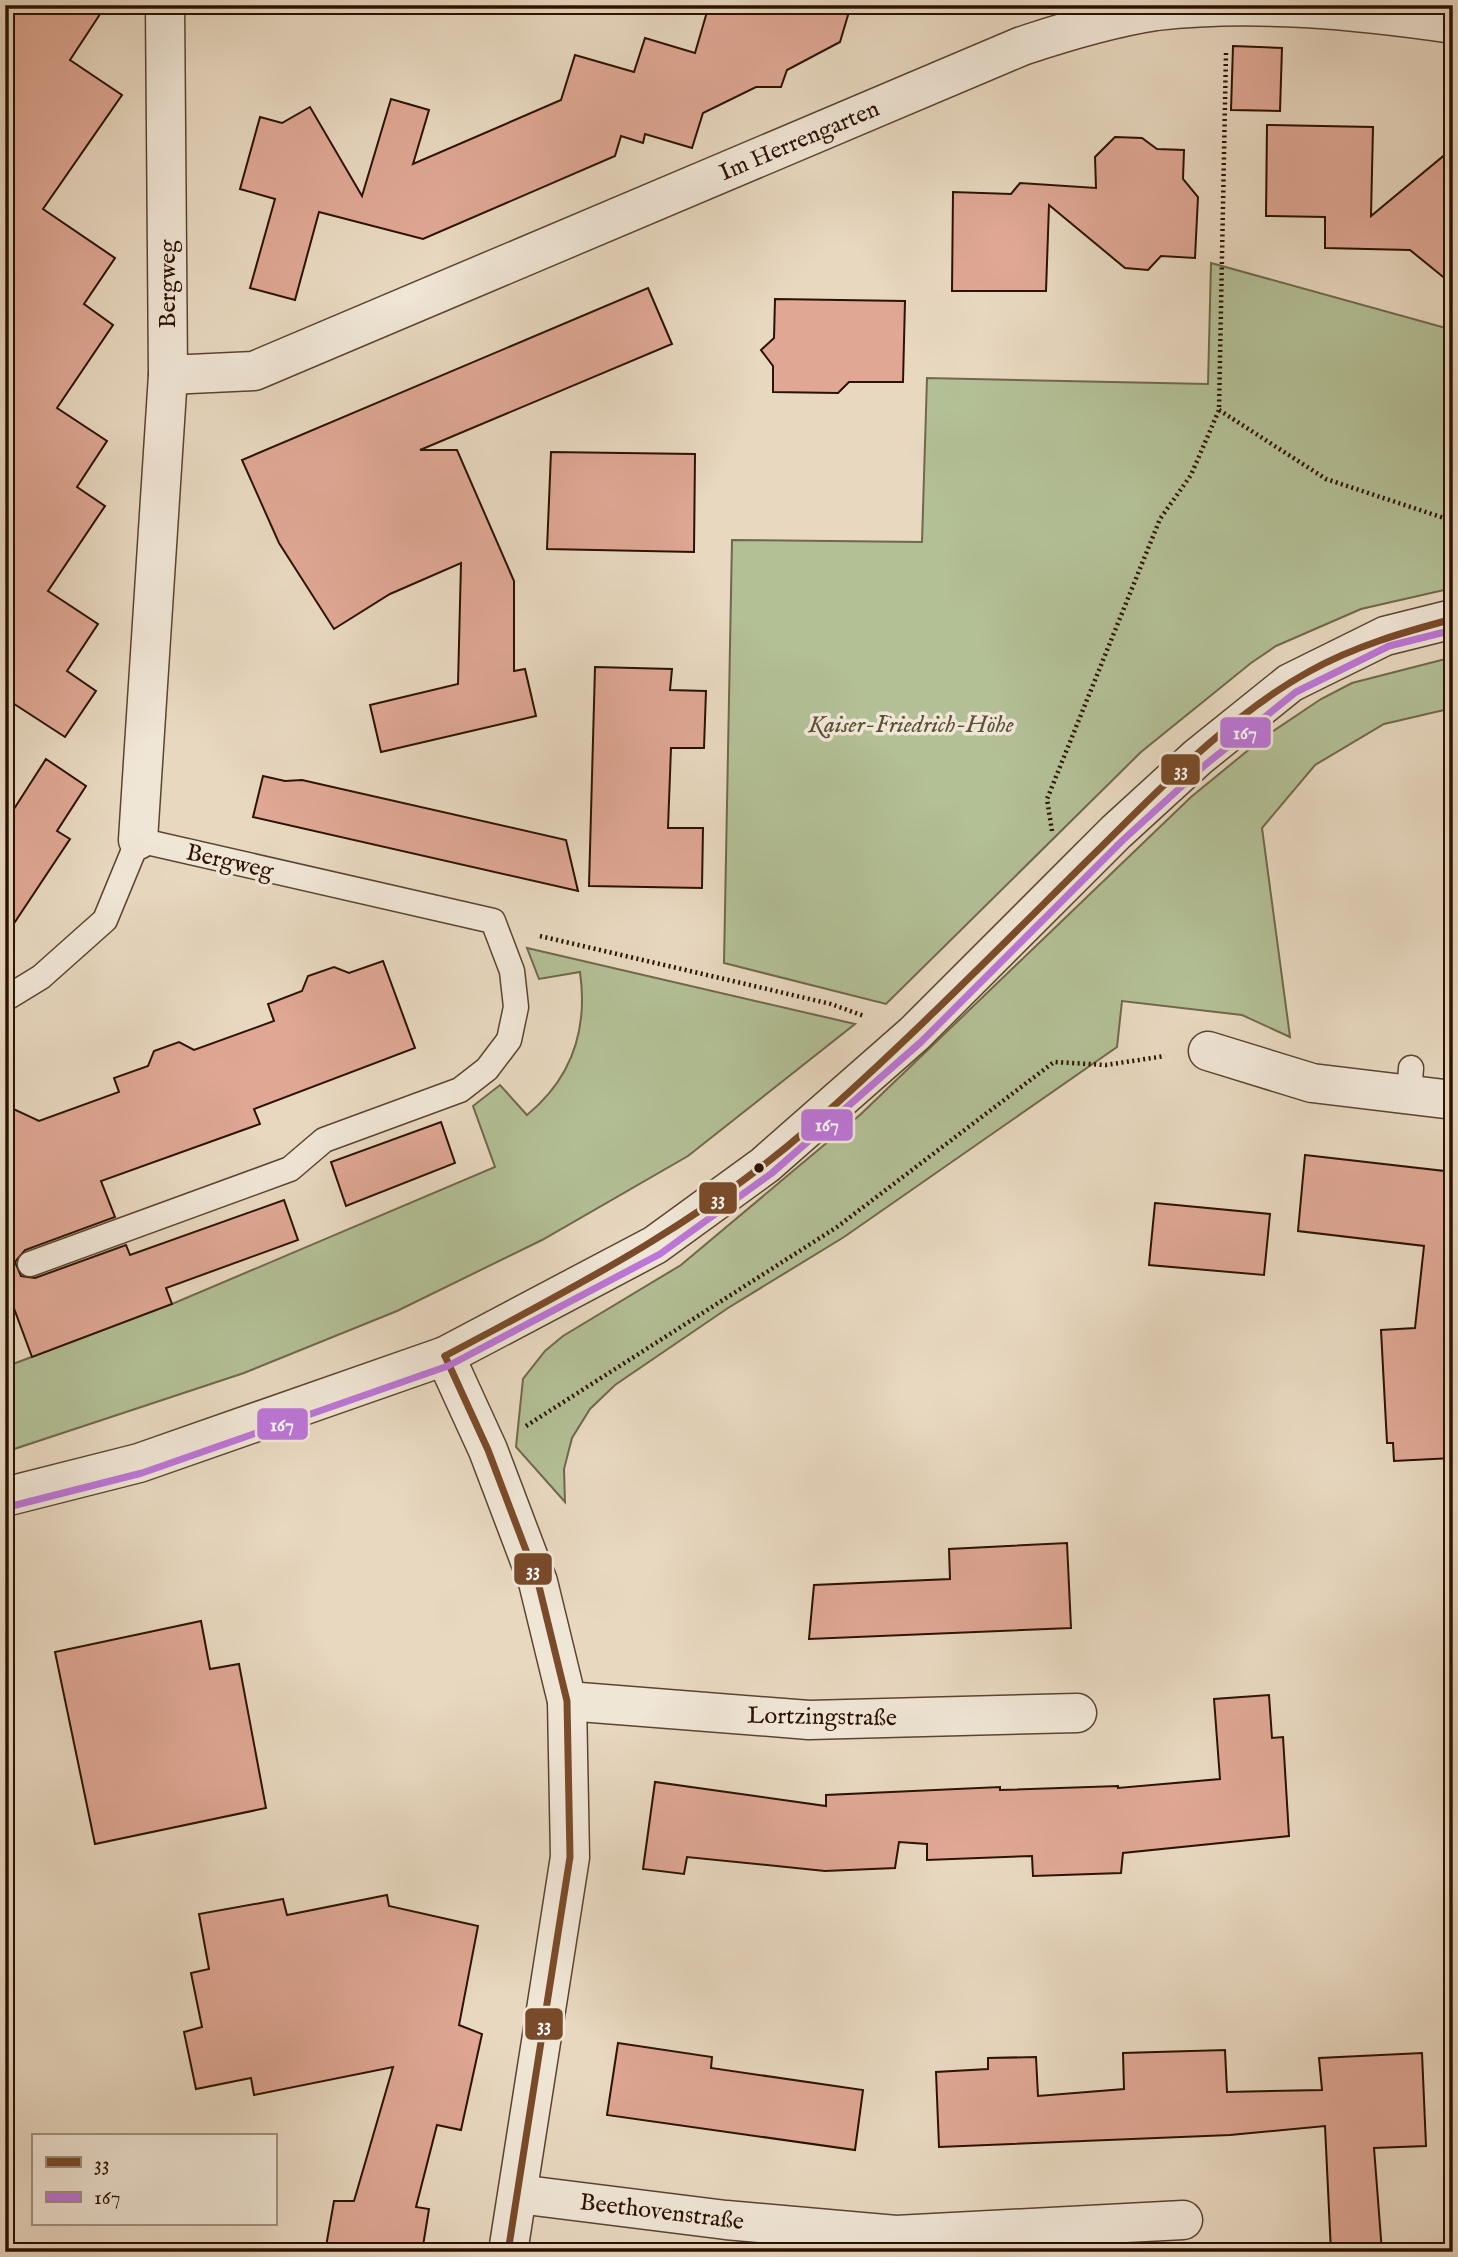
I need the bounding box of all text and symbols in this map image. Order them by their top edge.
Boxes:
street label: Im Herrengarten [715,94,885,189]
street label: Bergweg [153,239,184,328]
park label: Kaiser-Friedrich-Höhe [807,710,1014,741]
line badge: 167 [1219,716,1272,749]
text: 167 [1233,722,1257,746]
line badge: 33 [1160,753,1201,786]
text: 33 [1174,759,1188,783]
street label: Bergweg [183,837,277,888]
line badge: 167 [800,1108,854,1142]
text: 167 [815,1114,839,1138]
unlabelled marker [752,1161,766,1175]
line badge: 33 [698,1181,738,1215]
text: 33 [711,1188,725,1212]
line badge: 167 [256,1407,309,1441]
text: 167 [270,1414,294,1438]
line badge: 33 [513,1552,553,1586]
text: 33 [526,1559,540,1583]
street label: Lortzingstraße [747,1701,897,1734]
line badge: 33 [524,2007,564,2041]
text: 33 [537,2014,551,2038]
legend [32,2134,276,2226]
text: 33 [94,2151,110,2178]
text: 167 [94,2185,121,2212]
street label: Beethovenstraße [578,2187,746,2238]

